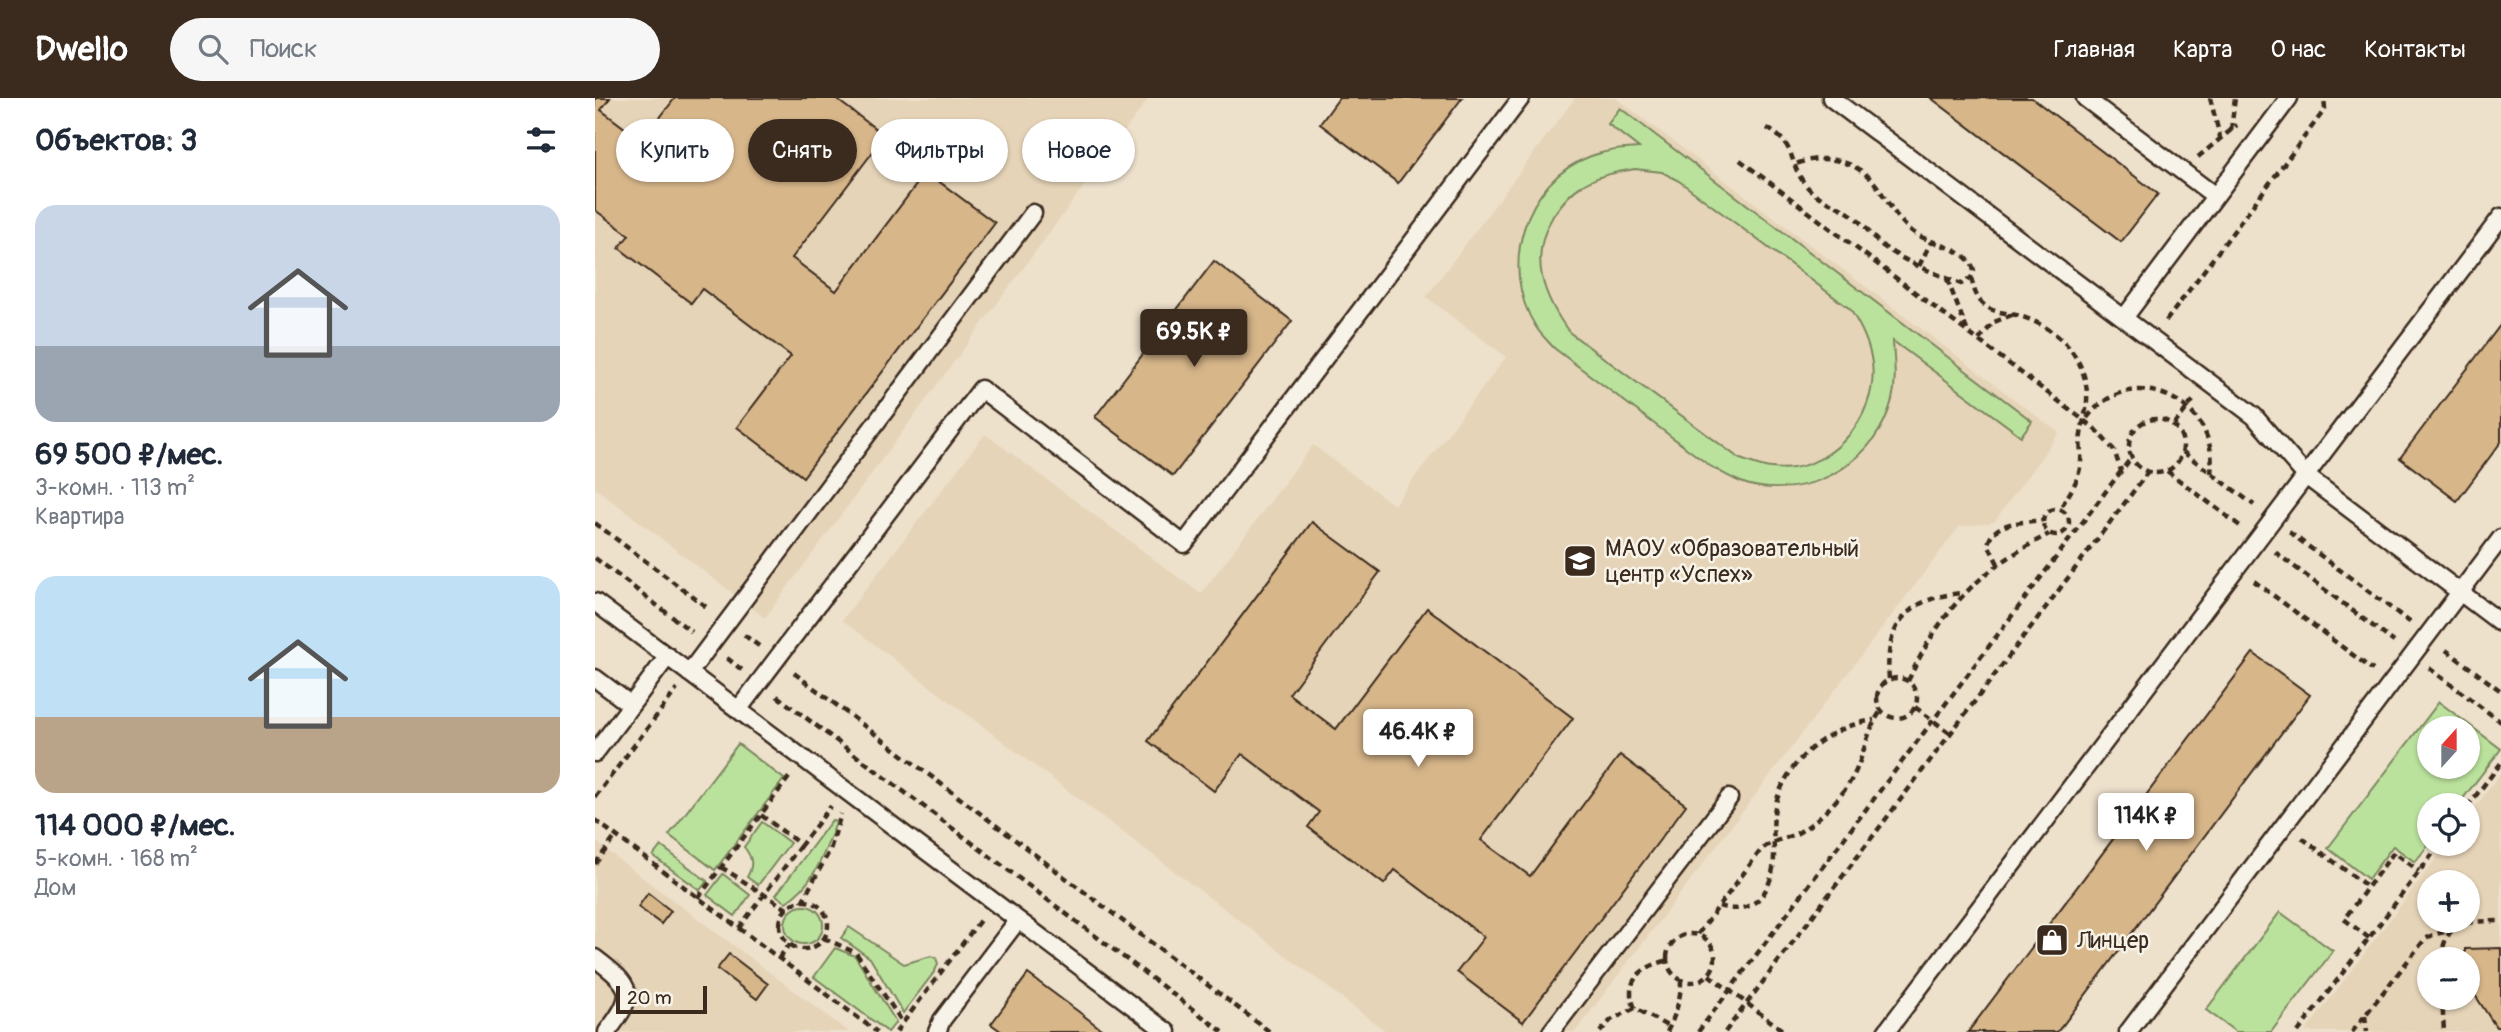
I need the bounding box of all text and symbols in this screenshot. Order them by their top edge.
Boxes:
search box [170,18,660,81]
text: Dwello [35,29,128,70]
icon: search [194,30,232,68]
text: Поиск [250,33,317,65]
text: Главная [2054,35,2135,64]
text: Карта [2173,35,2233,64]
text: О нас [2271,35,2326,64]
text: Контакты [2364,35,2466,64]
chip: Купить [616,119,734,182]
chip: Снять [748,119,857,182]
chip: Фильтры [871,119,1008,182]
chip: Новое [1022,119,1135,182]
icon: filters [522,121,560,159]
text: Объектов: 3 [35,122,197,159]
icon: home [235,250,361,376]
pin: 69.5K ₽ [1129,310,1259,369]
text: 69.5K ₽ [1156,317,1232,346]
text: 69 500 ₽/мес. [35,436,223,473]
text: 3-комн. · 113 m² [35,473,195,502]
text: Квартира [35,502,124,531]
place label: МАОУ «Образовательный центр «Успех» [1605,534,1859,589]
school or university icon: МАОУ «Образовательный центр «Успех» [1561,542,1599,580]
icon: home [235,621,361,747]
pin: 46.4K ₽ [1353,710,1483,769]
north arrow [2417,716,2480,779]
map controls [2417,716,2480,1010]
text: 46.4K ₽ [1379,717,1457,746]
button: locate [2417,793,2480,856]
pin: 114K ₽ [2089,794,2203,853]
text: 114K ₽ [2114,801,2178,830]
text: 114 000 ₽/мес. [35,807,236,844]
text: 5-комн. · 168 m² [35,844,198,873]
button: + [2417,870,2480,933]
text: Дом [35,873,76,902]
shop icon: Линцер [2033,921,2071,959]
place label: Линцер [2076,926,2149,955]
button: − [2417,947,2480,1010]
scale bar [616,983,707,1015]
text: 20 m [627,986,672,1010]

